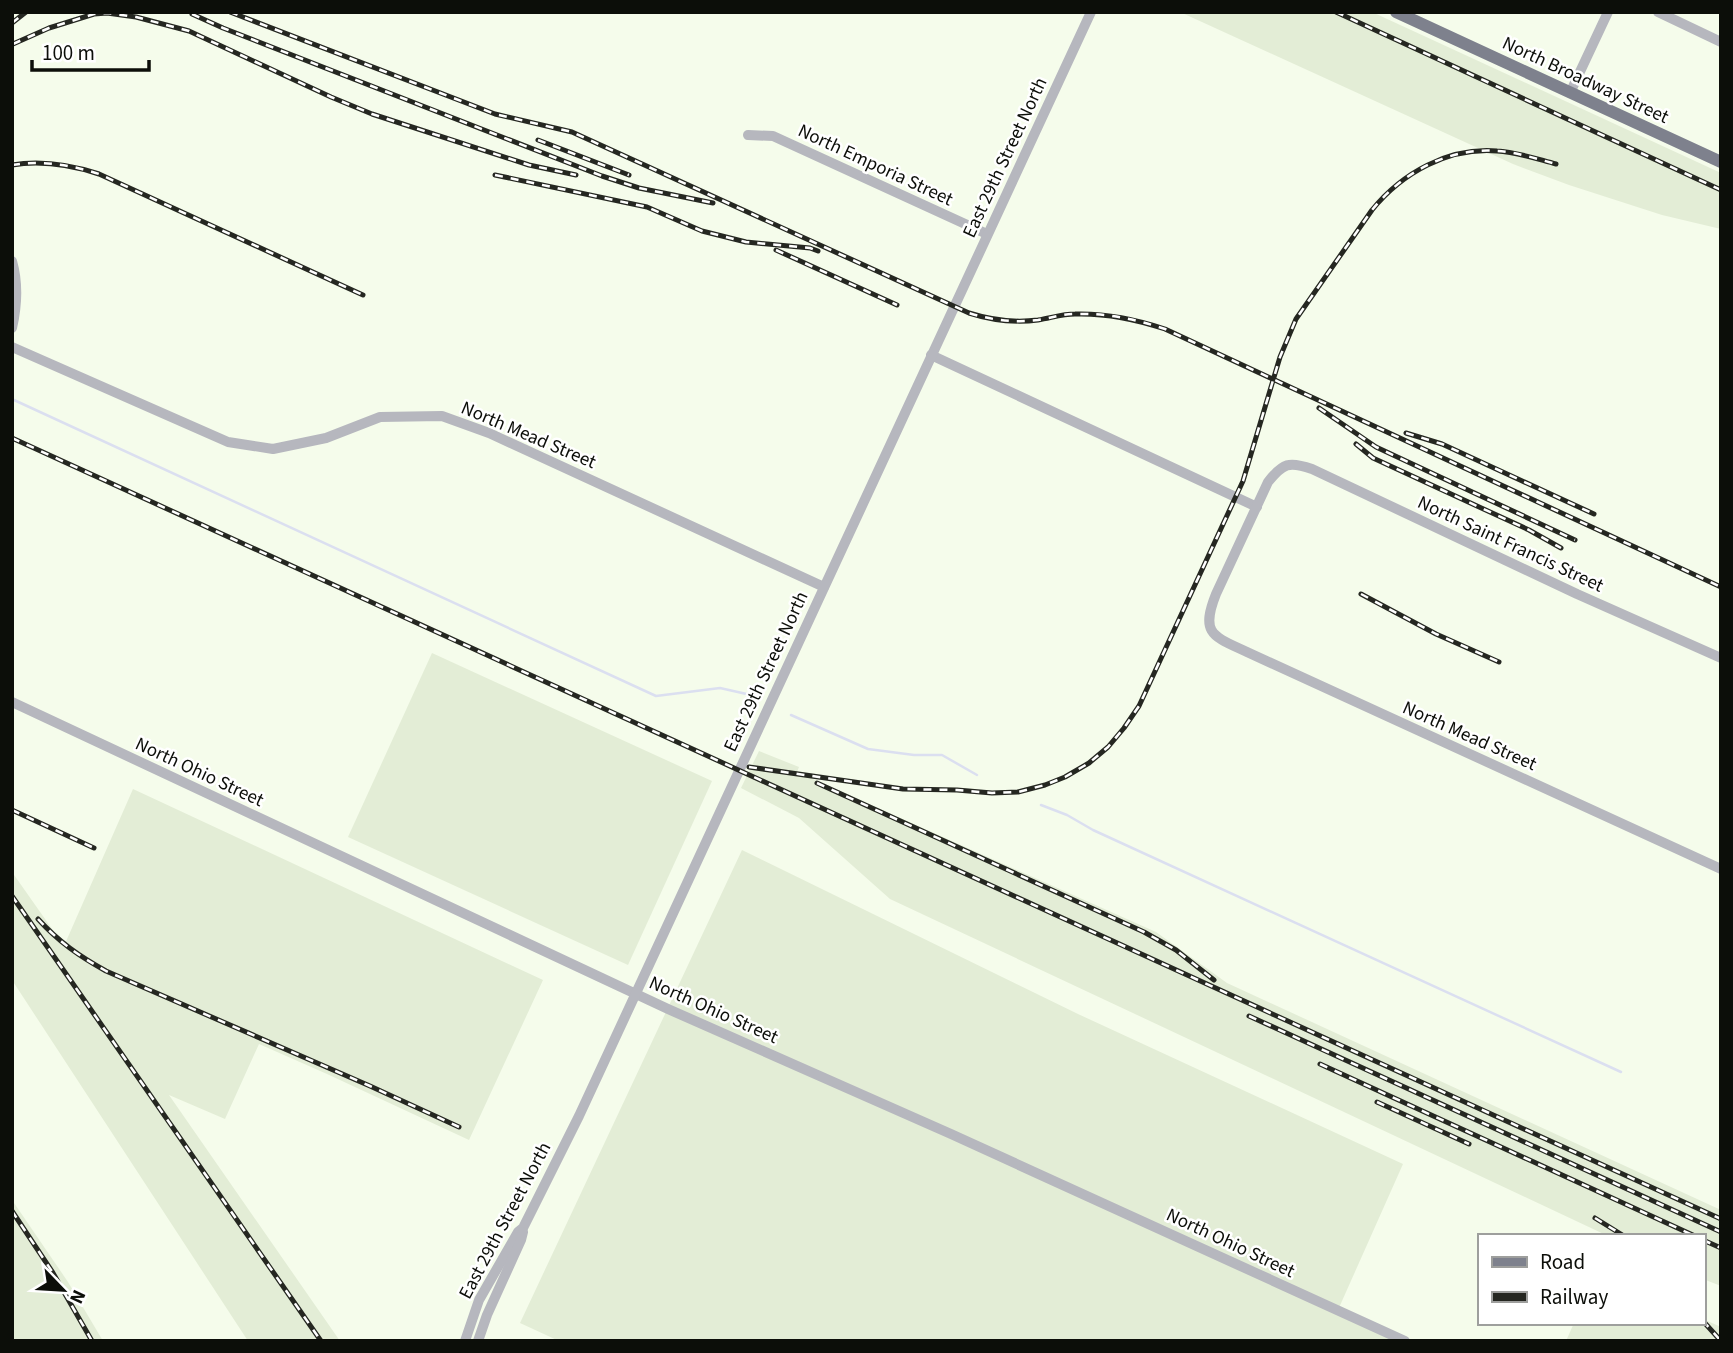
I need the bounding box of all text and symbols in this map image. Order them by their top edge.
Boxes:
scale bar [32,28,149,72]
street label: North Broadway Street [1498,30,1674,131]
text: 100 m [42,38,95,68]
street label: East 29th Street North [956,73,1054,242]
street label: North Emporia Street [793,117,958,213]
street label: North Mead Street [457,395,601,476]
street label: North Saint Francis Street [1413,489,1608,600]
street label: East 29th Street North [717,587,815,756]
street label: North Mead Street [1398,695,1541,778]
street label: North Ohio Street [131,731,269,814]
street label: North Ohio Street [644,970,783,1051]
street label: East 29th Street North [453,1137,558,1304]
street label: North Ohio Street [1162,1202,1300,1285]
legend [1478,1234,1705,1325]
text: Road [1540,1247,1585,1277]
north arrow [28,1255,98,1325]
text: Railway [1540,1282,1608,1312]
text: N [62,1285,92,1308]

